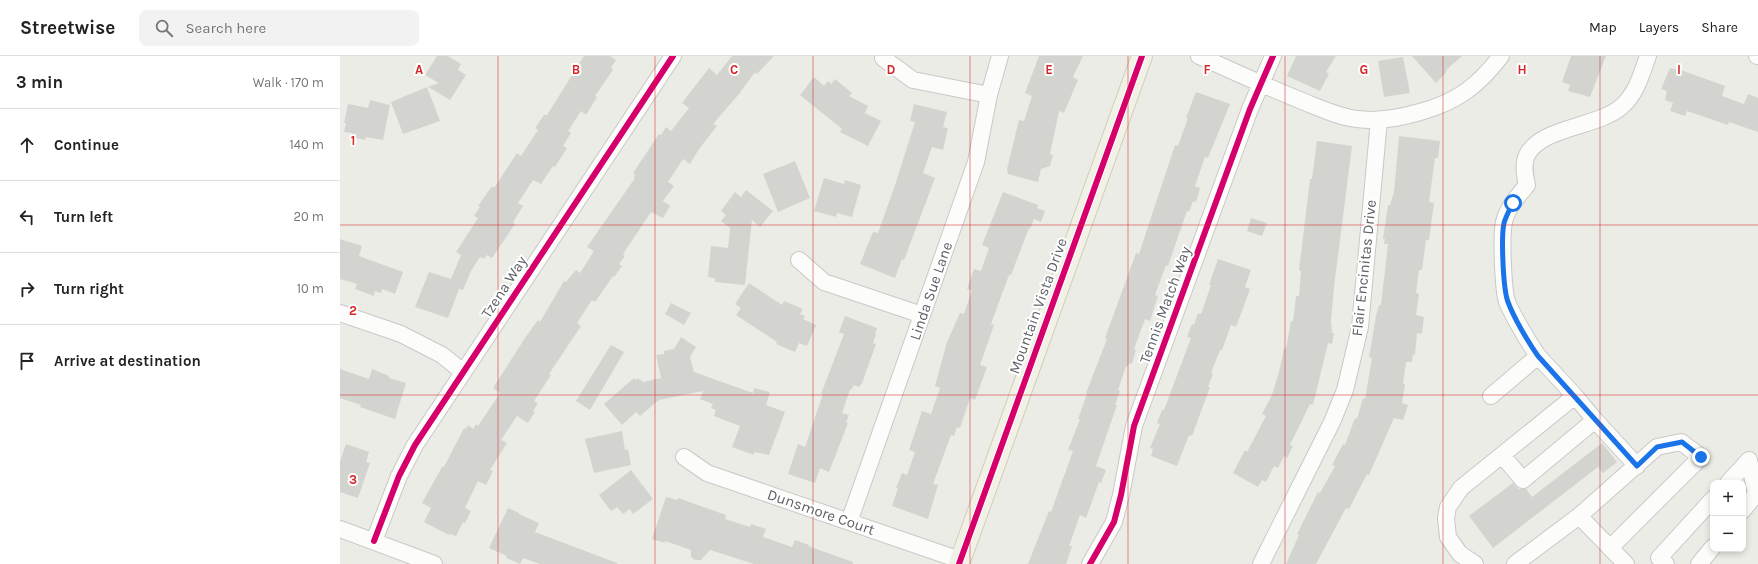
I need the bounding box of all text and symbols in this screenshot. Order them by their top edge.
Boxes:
search box [139,10,419,46]
text: Streetwise [20,17,115,39]
icon: search [153,17,175,39]
text: Search here [185,19,266,37]
text: Map [1589,19,1617,36]
text: Layers [1639,19,1679,36]
text: Share [1701,19,1738,36]
text: A [415,62,423,77]
text: B [572,62,580,77]
text: C [730,62,738,77]
text: D [887,62,896,77]
text: E [1045,62,1053,77]
text: F [1203,62,1211,77]
text: G [1360,62,1368,77]
text: H [1517,62,1527,77]
text: I [1677,62,1681,77]
text: 3 min [16,72,63,92]
text: Walk · 170 m [253,75,324,90]
text: 1 [351,133,355,148]
icon: ahead [16,134,38,156]
text: Continue [54,136,119,154]
text: 140 m [289,137,324,152]
route start [1504,194,1522,212]
street label: Flair Encinitas Drive [1348,199,1380,337]
icon: left [16,206,38,228]
text: Turn left [54,208,113,226]
text: 20 m [294,209,324,224]
street label: Mountain Vista Drive [1005,236,1071,376]
street label: Linda Sue Lane [906,240,956,342]
street label: Tennis Match Way [1135,244,1195,366]
street label: Tzena Way [477,252,531,322]
icon: right [16,278,38,300]
text: Turn right [54,280,124,298]
text: 10 m [297,281,324,296]
text: 2 [349,303,357,318]
icon: arrive [16,350,38,372]
text: Arrive at destination [54,352,201,370]
route end [1692,448,1710,466]
text: 3 [349,472,357,487]
map controls [1710,480,1746,552]
button: + [1710,480,1746,516]
street label: Dunsmore Court [765,485,877,539]
button: − [1710,516,1746,552]

